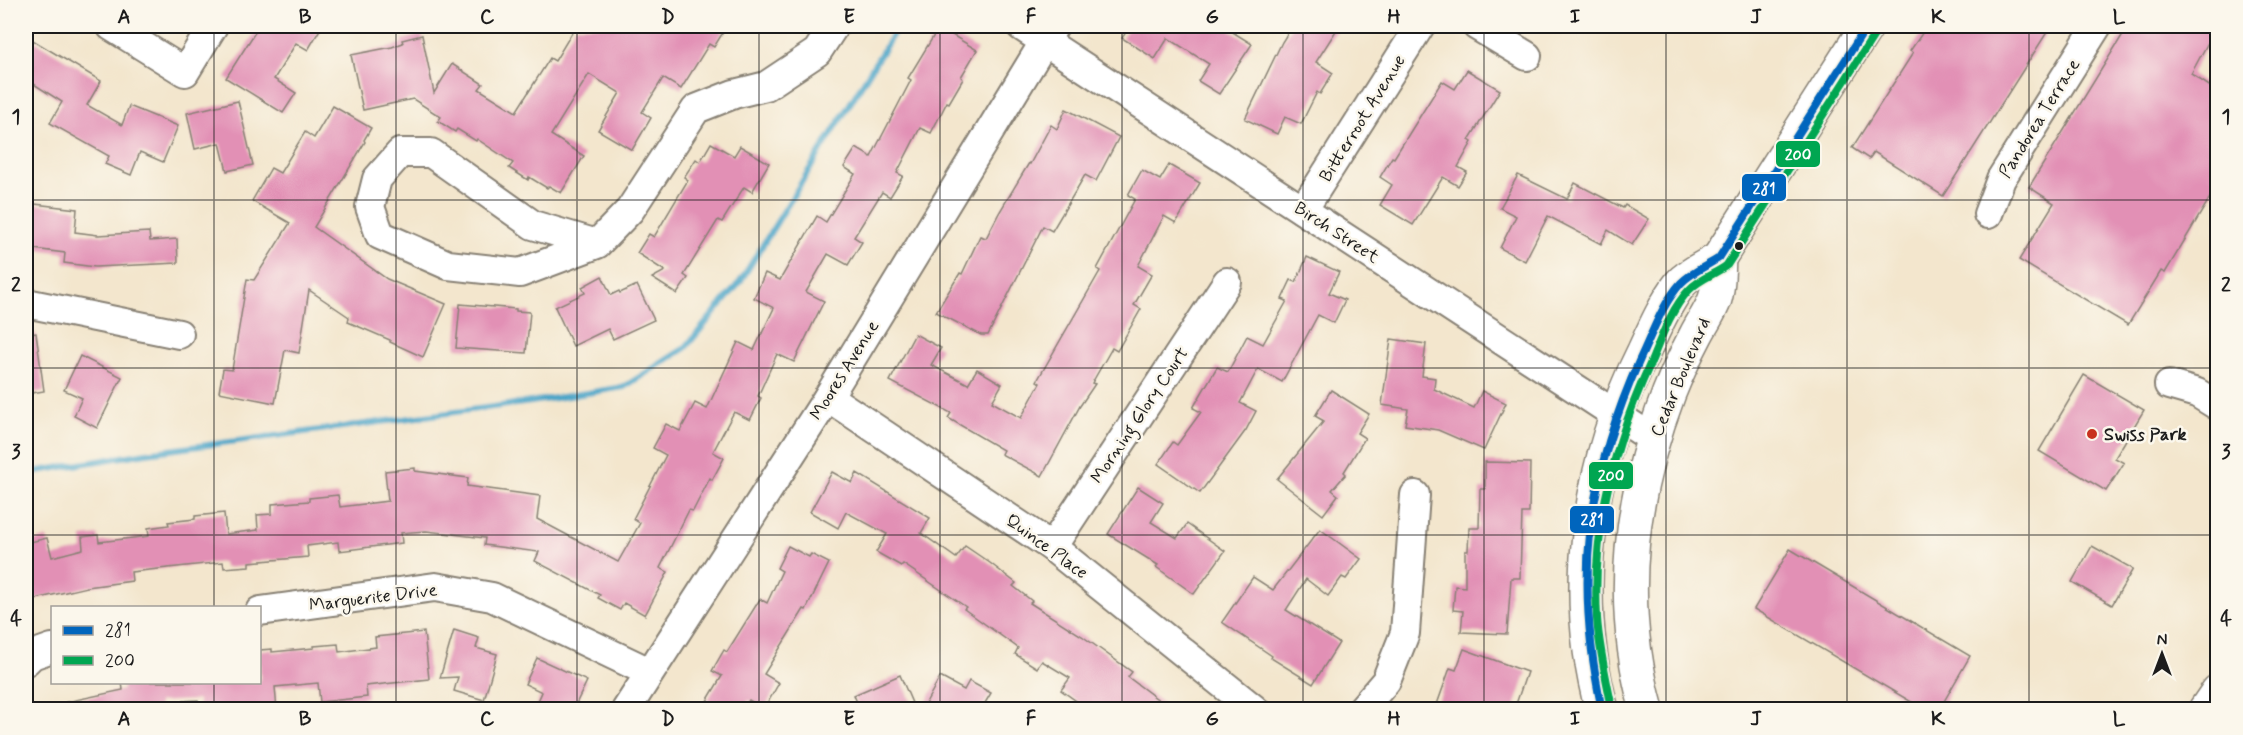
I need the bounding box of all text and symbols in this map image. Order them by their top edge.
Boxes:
text: A [117,4,131,31]
text: B [299,4,312,31]
text: C [480,4,495,31]
text: D [661,4,675,31]
text: E [843,4,855,31]
text: F [1026,4,1037,31]
text: G [1205,4,1219,31]
text: H [1387,4,1401,31]
text: I [1570,4,1580,31]
text: J [1750,4,1762,31]
text: K [1931,4,1946,31]
text: L [2113,4,2126,31]
street label: Bitterroot Avenue [1314,50,1412,187]
street label: Pandorea Terrace [1994,54,2086,183]
text: 1 [12,104,20,131]
text: 1 [2222,104,2230,131]
line badge: 200 [1775,140,1821,168]
text: 200 [1785,145,1811,166]
line badge: 281 [1741,173,1787,202]
text: 281 [1753,179,1775,200]
street label: Birch Street [1289,196,1384,270]
unlabelled marker [1733,240,1745,252]
text: 2 [11,272,21,299]
text: 2 [2221,272,2231,299]
street label: Cedar Boulevard [1645,314,1717,440]
street label: Moores Avenue [805,316,885,425]
street label: Morning Glory Court [1085,343,1196,490]
place label: Swiss Park [2104,423,2187,447]
marker: Swiss Park [2085,427,2099,441]
text: 3 [11,439,21,466]
text: 3 [2221,439,2231,466]
line badge: 200 [1588,461,1634,490]
text: 200 [1598,466,1624,487]
line badge: 281 [1569,505,1615,534]
street label: Quince Place [1000,509,1092,585]
text: 281 [1581,510,1603,531]
street label: Marguerite Drive [308,578,439,619]
text: 4 [10,606,22,633]
legend [51,606,261,684]
text: 4 [2220,606,2232,633]
text: 281 [105,619,131,643]
north arrow [2132,624,2192,684]
text: N [2157,630,2167,651]
text: 200 [105,649,135,673]
text: A [117,706,131,733]
text: B [299,706,312,733]
text: C [480,706,495,733]
text: D [661,706,675,733]
text: E [843,706,855,733]
text: F [1026,706,1037,733]
text: G [1205,706,1219,733]
text: H [1387,706,1401,733]
text: I [1570,706,1580,733]
text: J [1750,706,1762,733]
text: K [1931,706,1946,733]
text: L [2113,706,2126,733]

